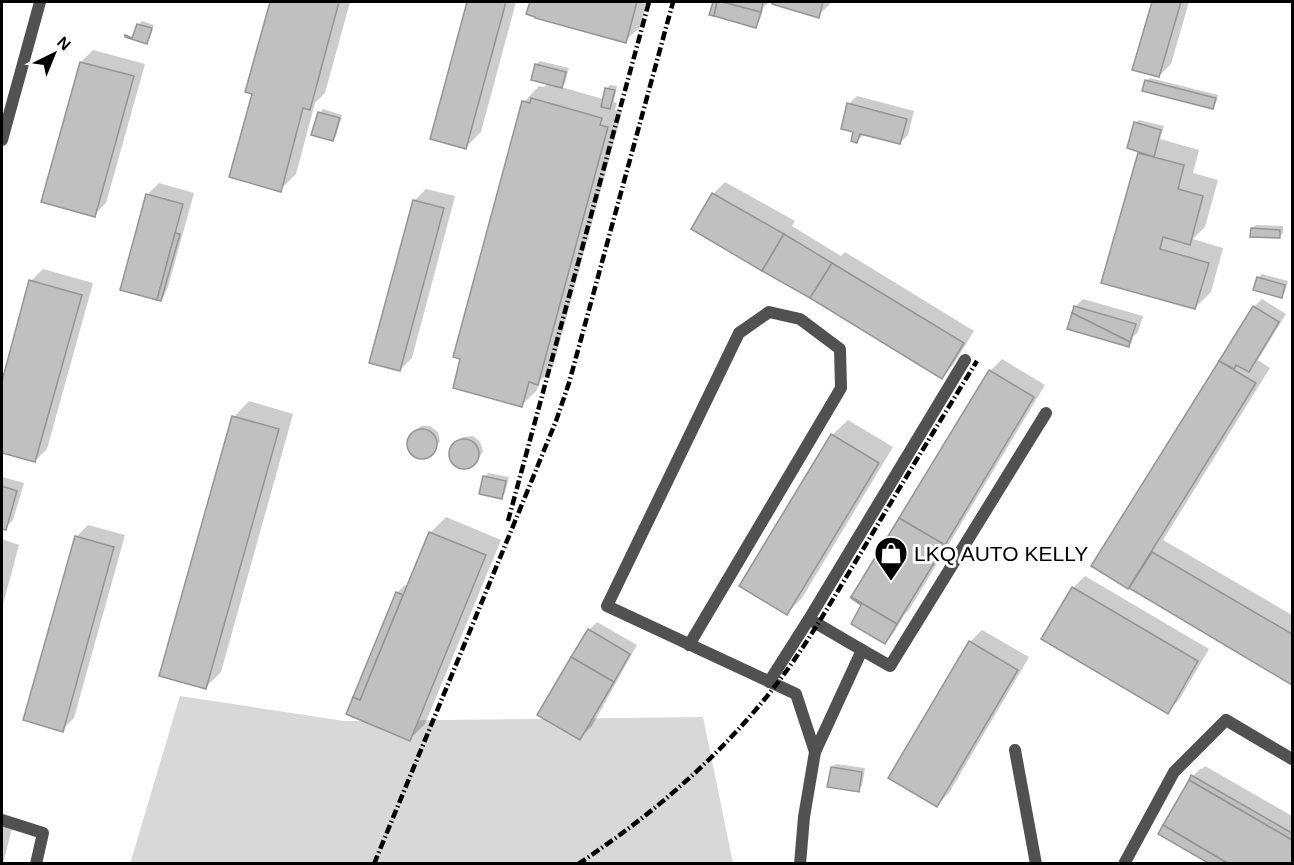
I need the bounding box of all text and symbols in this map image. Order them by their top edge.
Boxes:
north arrow [24,24,84,84]
text: N [54,33,74,54]
shop icon: LKQ AUTO KELLY [873,535,909,582]
place label: LKQ AUTO KELLY [914,542,1088,565]

